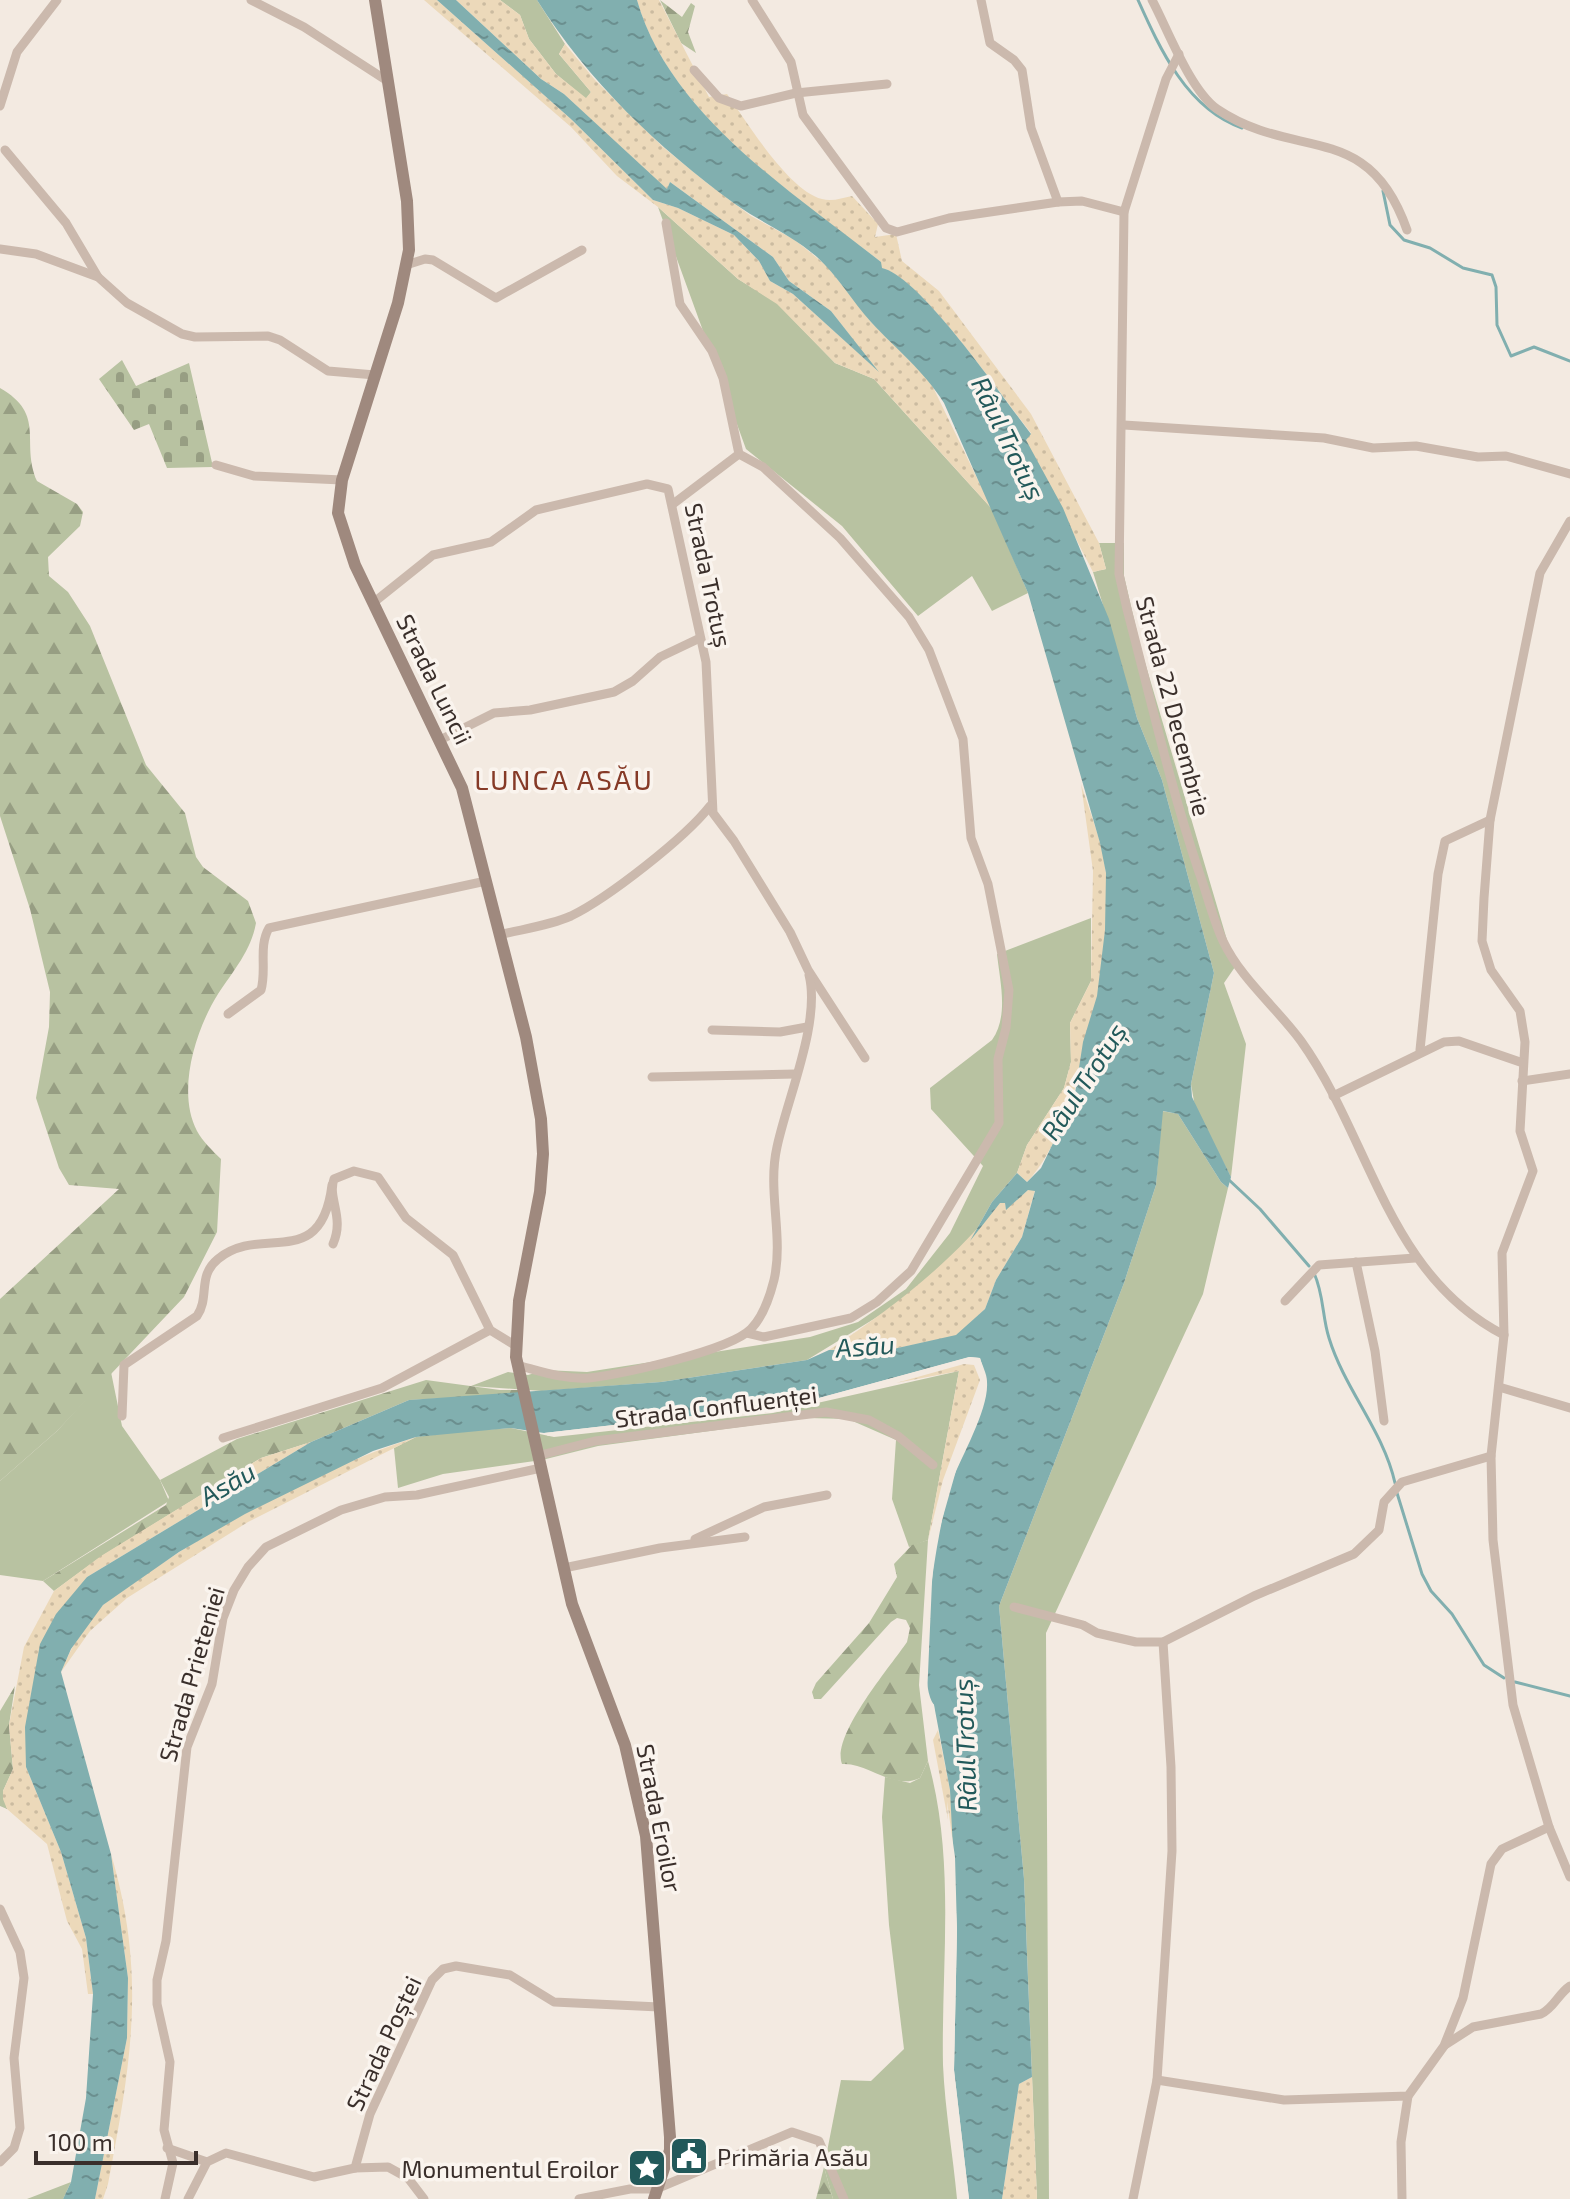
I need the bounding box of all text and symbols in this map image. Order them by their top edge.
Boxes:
water label: Râul Trotuș [964,371,1052,505]
street label: Strada Trotuș [678,500,738,650]
street label: Strada 22 Decembrie [1131,593,1217,819]
street label: Strada Luncii [391,609,479,749]
district label: LUNCA ASĂU [474,762,654,796]
water label: Râul Trotuș [1034,1017,1134,1146]
water label: Asău [834,1327,895,1363]
street label: Strada Confluenței [613,1379,819,1435]
water label: Asău [193,1455,260,1512]
street label: Strada Prieteniei [152,1583,230,1765]
water label: Râul Trotuș [946,1678,984,1812]
street label: Strada Eroilor [631,1741,689,1895]
street label: Strada Poștei [339,1971,429,2116]
scale bar [36,2115,196,2165]
text: 100 m [48,2127,113,2156]
public building icon: Primăria Asău [668,2135,710,2177]
place label: Primăria Asău [717,2142,868,2171]
place icon: Monumentul Eroilor [626,2147,668,2189]
place label: Monumentul Eroilor [401,2154,619,2183]

